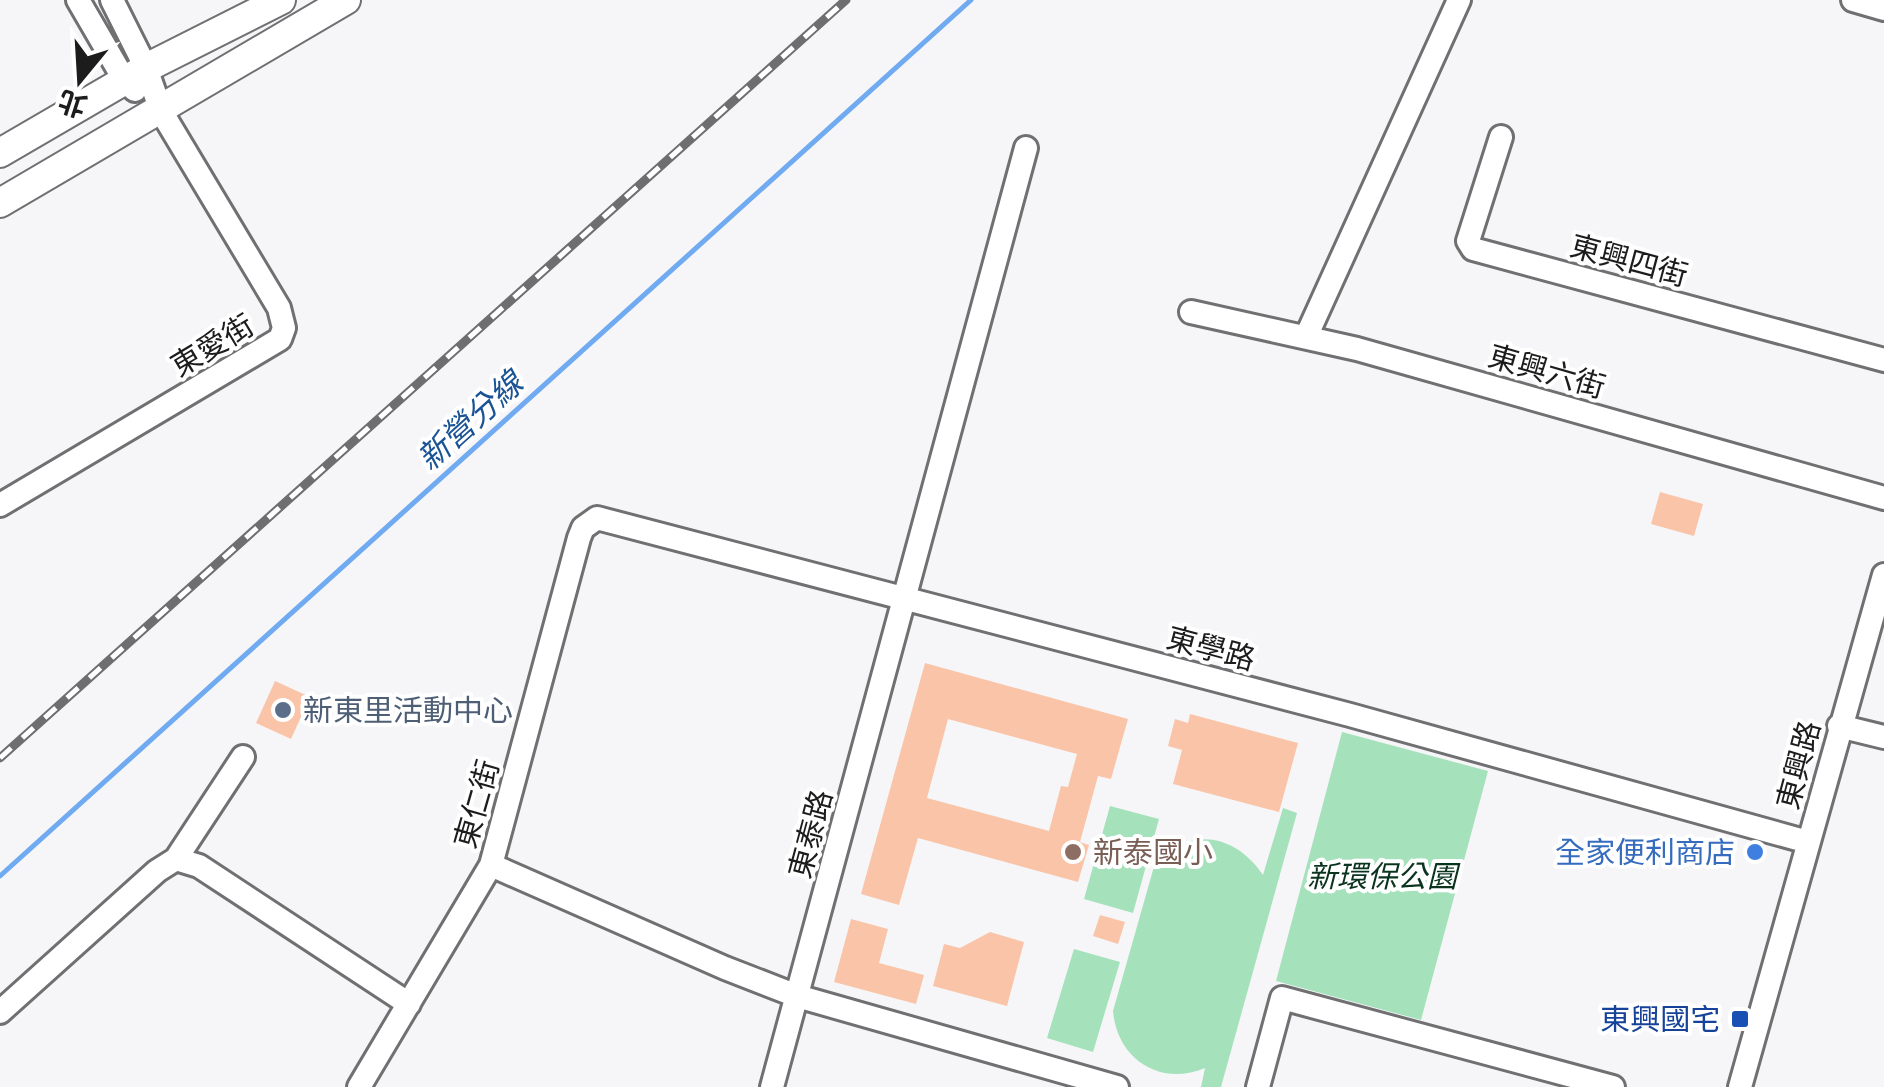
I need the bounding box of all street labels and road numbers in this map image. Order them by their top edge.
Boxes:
street label: 東興四街 [1566,226,1692,294]
street label: 東愛街 [164,306,260,384]
street label: 東興六街 [1484,336,1610,406]
street label: 東學路 [1163,618,1259,678]
street label: 東興路 [1768,717,1828,813]
street label: 東仁街 [445,756,507,852]
street label: 東泰路 [780,786,840,882]

